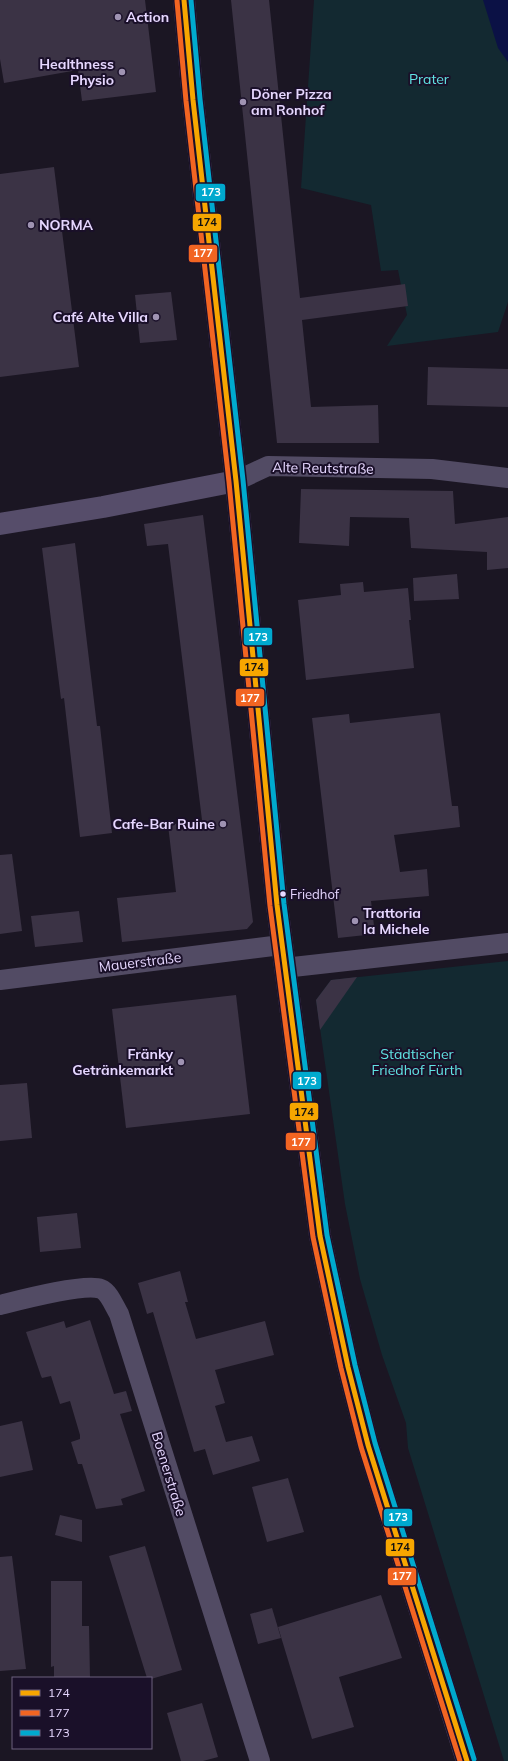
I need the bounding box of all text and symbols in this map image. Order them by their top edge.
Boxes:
place label: Action [126,8,169,26]
marker: Action [113,12,123,22]
place label: Healthness Physio [39,55,114,89]
marker: Healthness Physio [117,67,127,77]
park label: Prater [409,70,450,88]
place label: Döner Pizza am Ronhof [251,85,332,119]
marker: Döner Pizza am Ronhof [238,97,248,107]
line badge: 173 [195,183,226,202]
text: 173 [201,185,221,199]
line badge: 174 [192,213,222,232]
text: 174 [197,215,217,229]
place label: NORMA [39,216,94,234]
marker: NORMA [26,220,36,230]
line badge: 177 [188,244,218,263]
text: 177 [193,246,213,260]
place label: Café Alte Villa [53,308,148,326]
marker: Café Alte Villa [151,312,161,322]
street label: Alte Reutstraße [272,458,374,478]
line badge: 173 [243,627,273,646]
text: 173 [248,630,268,644]
line badge: 174 [239,658,269,677]
text: 174 [244,660,264,674]
line badge: 177 [235,688,265,707]
text: 177 [240,691,260,705]
place label: Cafe-Bar Ruine [112,815,215,833]
marker: Cafe-Bar Ruine [218,819,228,829]
place label: Friedhof [290,886,340,902]
marker: Friedhof [278,889,288,899]
place label: Trattoria la Michele [363,904,430,938]
marker: Trattoria la Michele [350,916,360,926]
street label: Mauerstraße [98,948,182,976]
place label: Fränky Getränkemarkt [72,1045,174,1079]
park label: Städtischer Friedhof Fürth [371,1045,463,1079]
marker: Fränky Getränkemarkt [176,1057,186,1067]
line badge: 173 [292,1071,322,1090]
text: 173 [297,1074,317,1088]
line badge: 174 [289,1102,319,1121]
text: 174 [294,1105,314,1119]
line badge: 177 [285,1132,316,1151]
text: 177 [291,1135,311,1149]
street label: Boenerstraße [148,1429,190,1519]
line badge: 173 [383,1508,413,1527]
text: 173 [388,1510,408,1524]
line badge: 174 [385,1538,415,1557]
text: 174 [390,1540,410,1554]
line badge: 177 [387,1567,417,1586]
text: 177 [392,1569,412,1583]
legend [12,1677,152,1749]
text: 174 [48,1685,70,1700]
text: 177 [48,1705,70,1720]
text: 173 [48,1725,70,1740]

